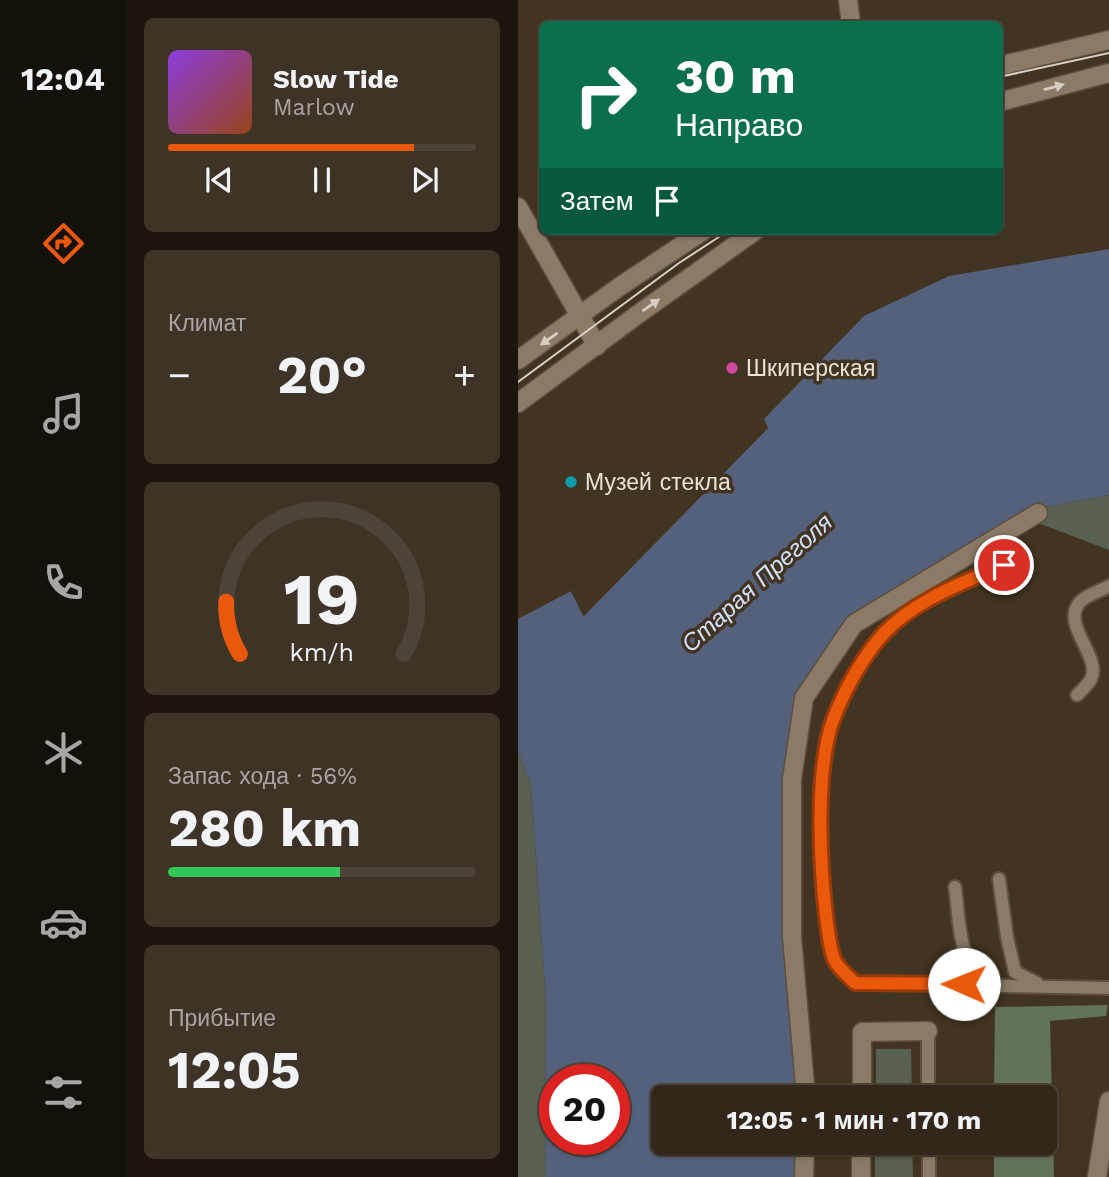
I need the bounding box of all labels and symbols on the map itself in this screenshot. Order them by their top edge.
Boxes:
one-way arrow [1043,81,1065,92]
one-way arrow [642,298,660,312]
one-way arrow [540,332,558,346]
place label: Шкиперская [746,355,875,382]
marker: Шкиперская [724,360,740,376]
place label: Музей стекла [585,469,731,496]
marker: Музей стекла [563,474,579,490]
water label: Старая Преголя [676,508,838,658]
pin [974,535,1034,595]
position arrow [927,947,1001,1021]
speed limit sign: 20 [539,1064,630,1155]

